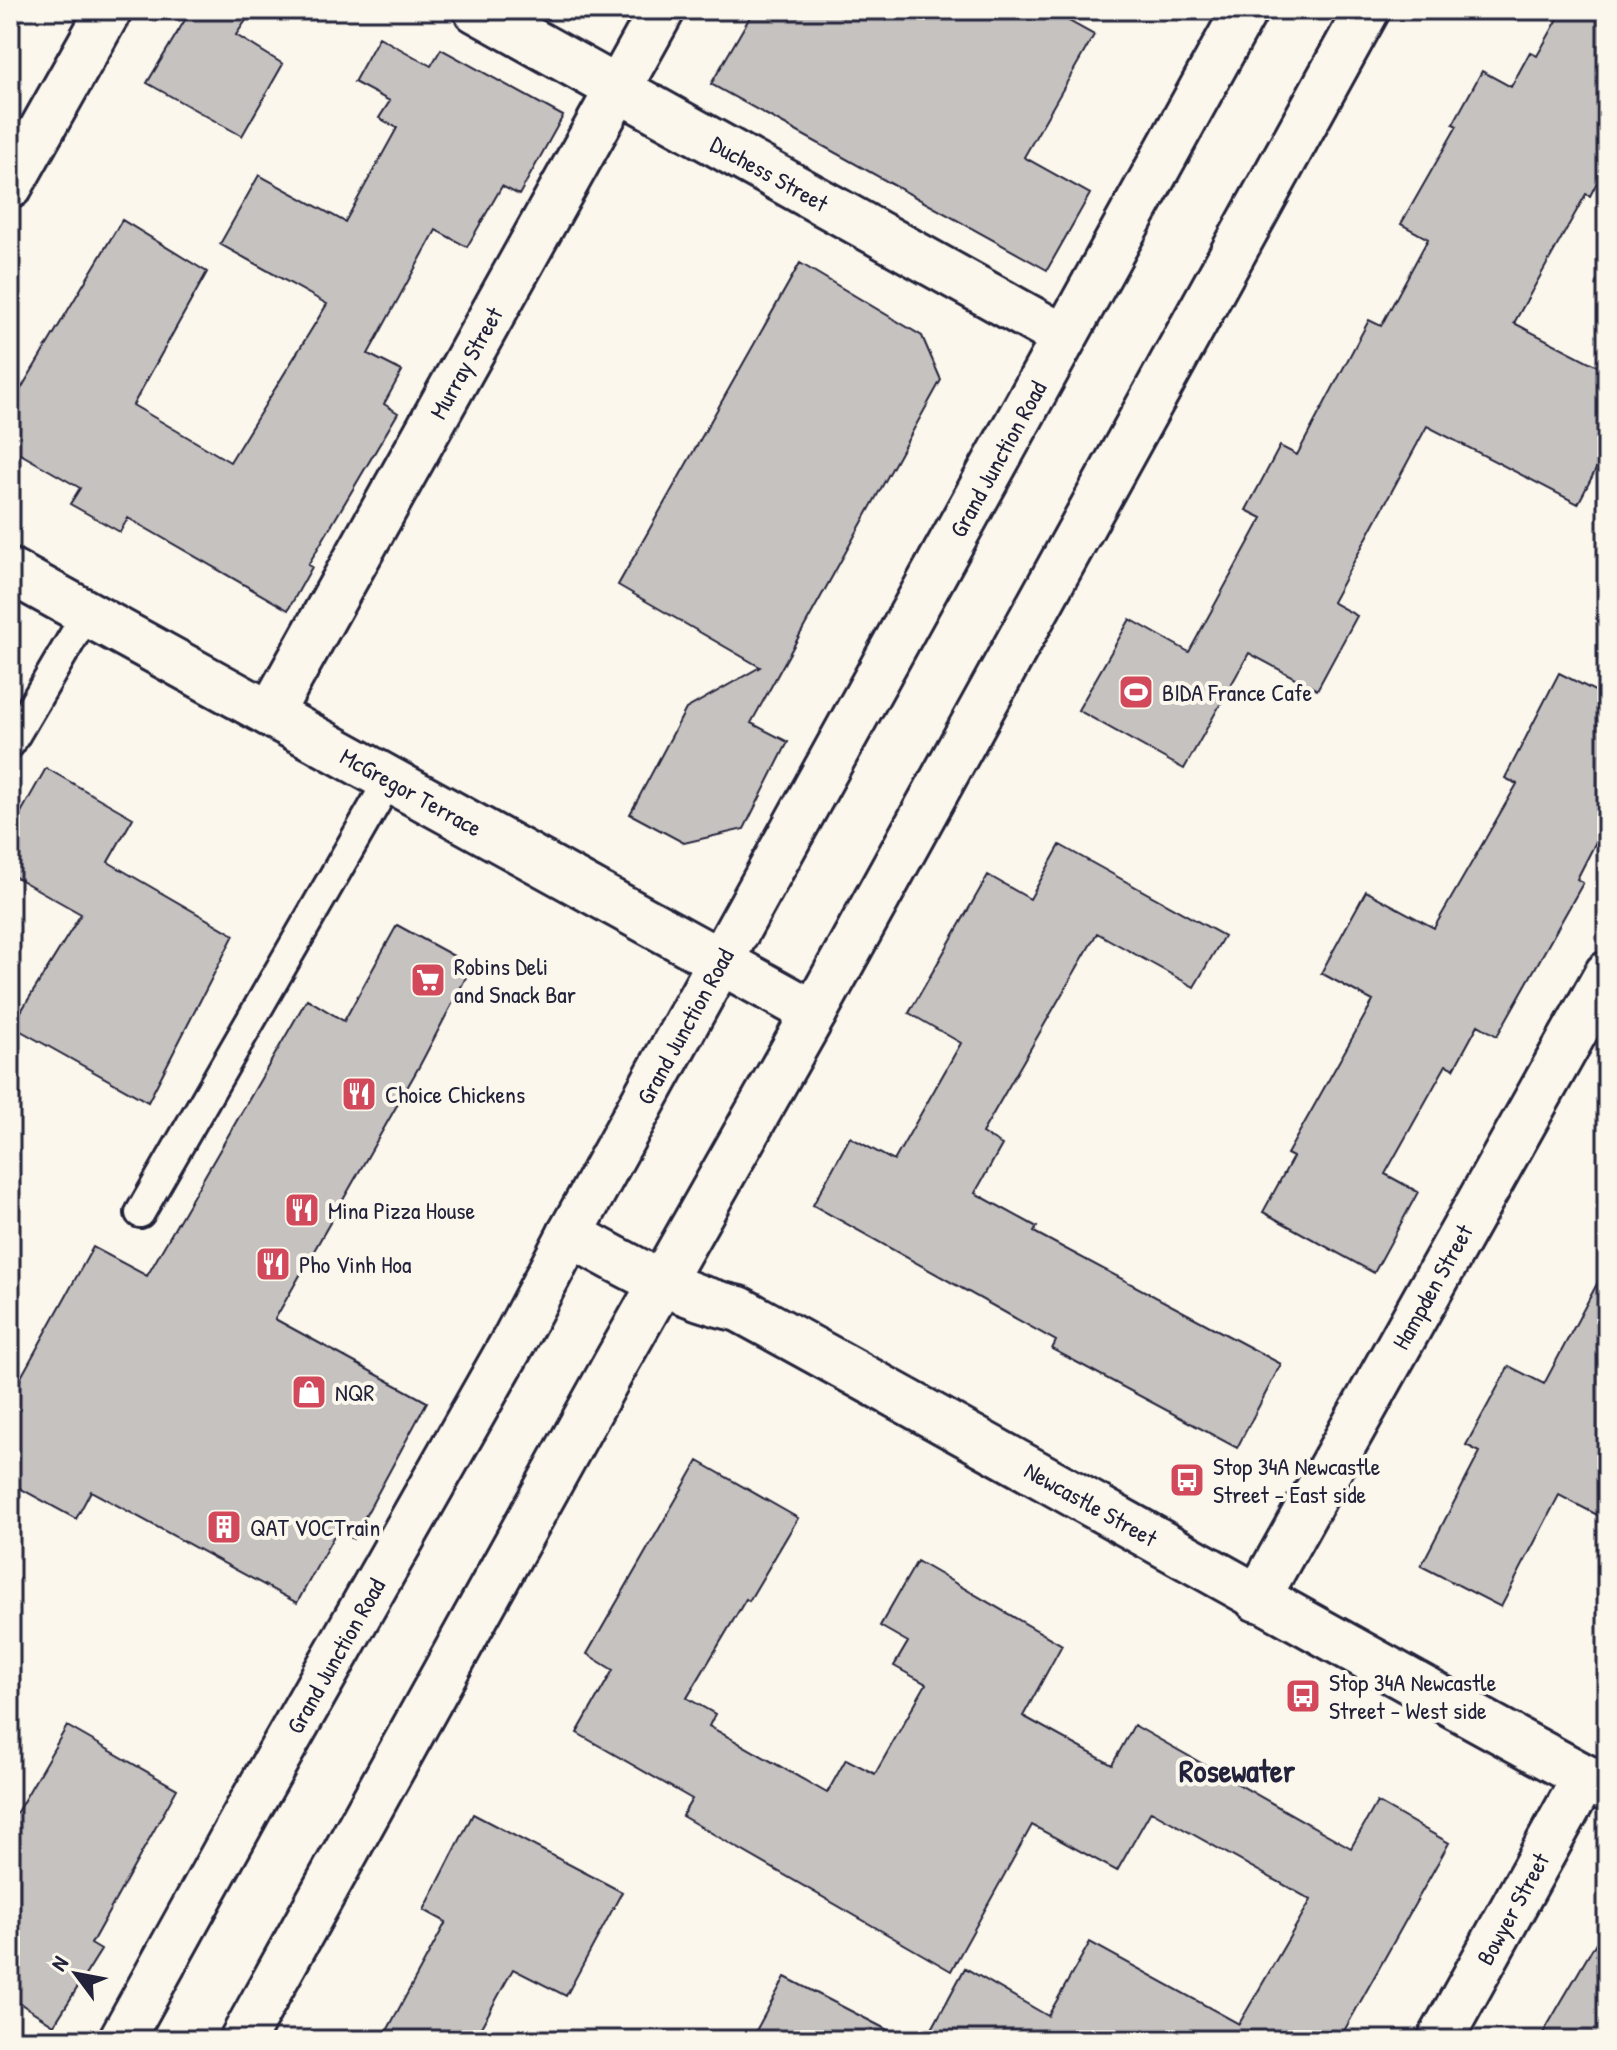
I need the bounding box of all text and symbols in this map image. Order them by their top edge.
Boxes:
street label: Duchess Street [705,128,835,219]
street label: Murray Street [422,300,510,424]
street label: Grand Junction Road [942,375,1053,543]
sports icon: BIDA France Cafe [1117,673,1155,711]
place label: BIDA France Cafe [1162,676,1312,708]
street label: McGregor Terrace [335,740,488,844]
street label: Grand Junction Road [629,942,741,1110]
place label: Robins Deli and Snack Bar [454,950,576,1010]
supermarket icon: Robins Deli and Snack Bar [409,961,447,999]
restaurant icon: Choice Chickens [340,1075,378,1113]
place label: Choice Chickens [385,1078,525,1110]
restaurant icon: Mina Pizza House [283,1191,321,1229]
place label: Mina Pizza House [328,1194,476,1226]
street label: Hampden Street [1384,1218,1480,1355]
restaurant icon: Pho Vinh Hoa [254,1245,292,1283]
place label: Pho Vinh Hoa [299,1248,411,1280]
shop icon: NQR [290,1373,328,1411]
place label: NQR [335,1376,374,1408]
place label: Stop 34A Newcastle Street - East side [1213,1450,1381,1510]
street label: Newcastle Street [1019,1454,1164,1554]
bus stop icon: Stop 34A Newcastle Street - East side [1168,1461,1206,1499]
building icon: QAT VOCTrain [205,1508,243,1546]
place label: QAT VOCTrain [250,1511,380,1543]
street label: Grand Junction Road [279,1572,392,1739]
place label: Stop 34A Newcastle Street - West side [1329,1666,1497,1726]
bus stop icon: Stop 34A Newcastle Street - West side [1284,1677,1322,1715]
district label: Rosewater [1179,1749,1296,1792]
street label: Bowyer Street [1469,1846,1557,1970]
north arrow [36,1934,116,2014]
text: N [43,1950,75,1976]

